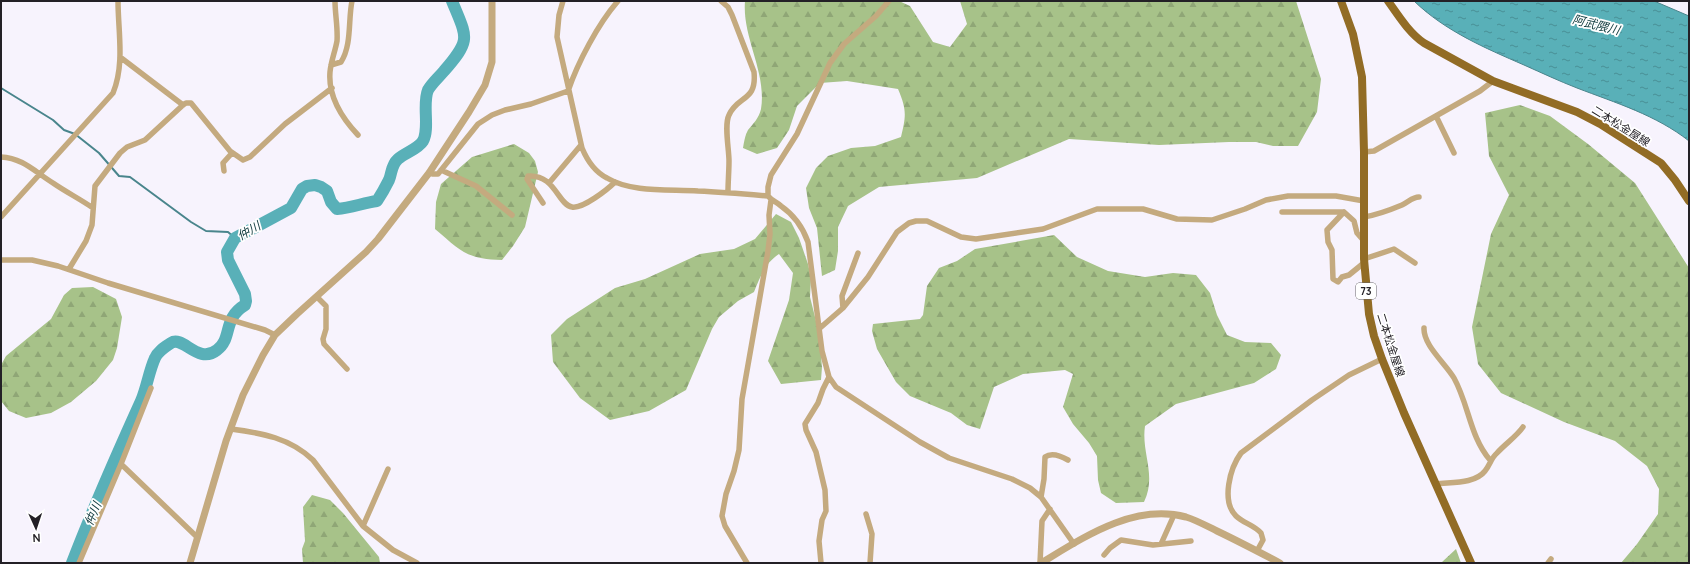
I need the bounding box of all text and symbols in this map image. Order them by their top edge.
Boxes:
water label: 阿武隈川 [1571,10,1623,39]
street label: 二本松金屋線 [1589,102,1653,149]
water label: 仲川 [234,216,265,244]
road number: 73 [1356,283,1376,299]
street label: 二本松金屋線 [1374,311,1409,379]
water label: 仲川 [80,498,106,528]
north arrow [16,508,56,548]
text: N [32,531,41,546]

